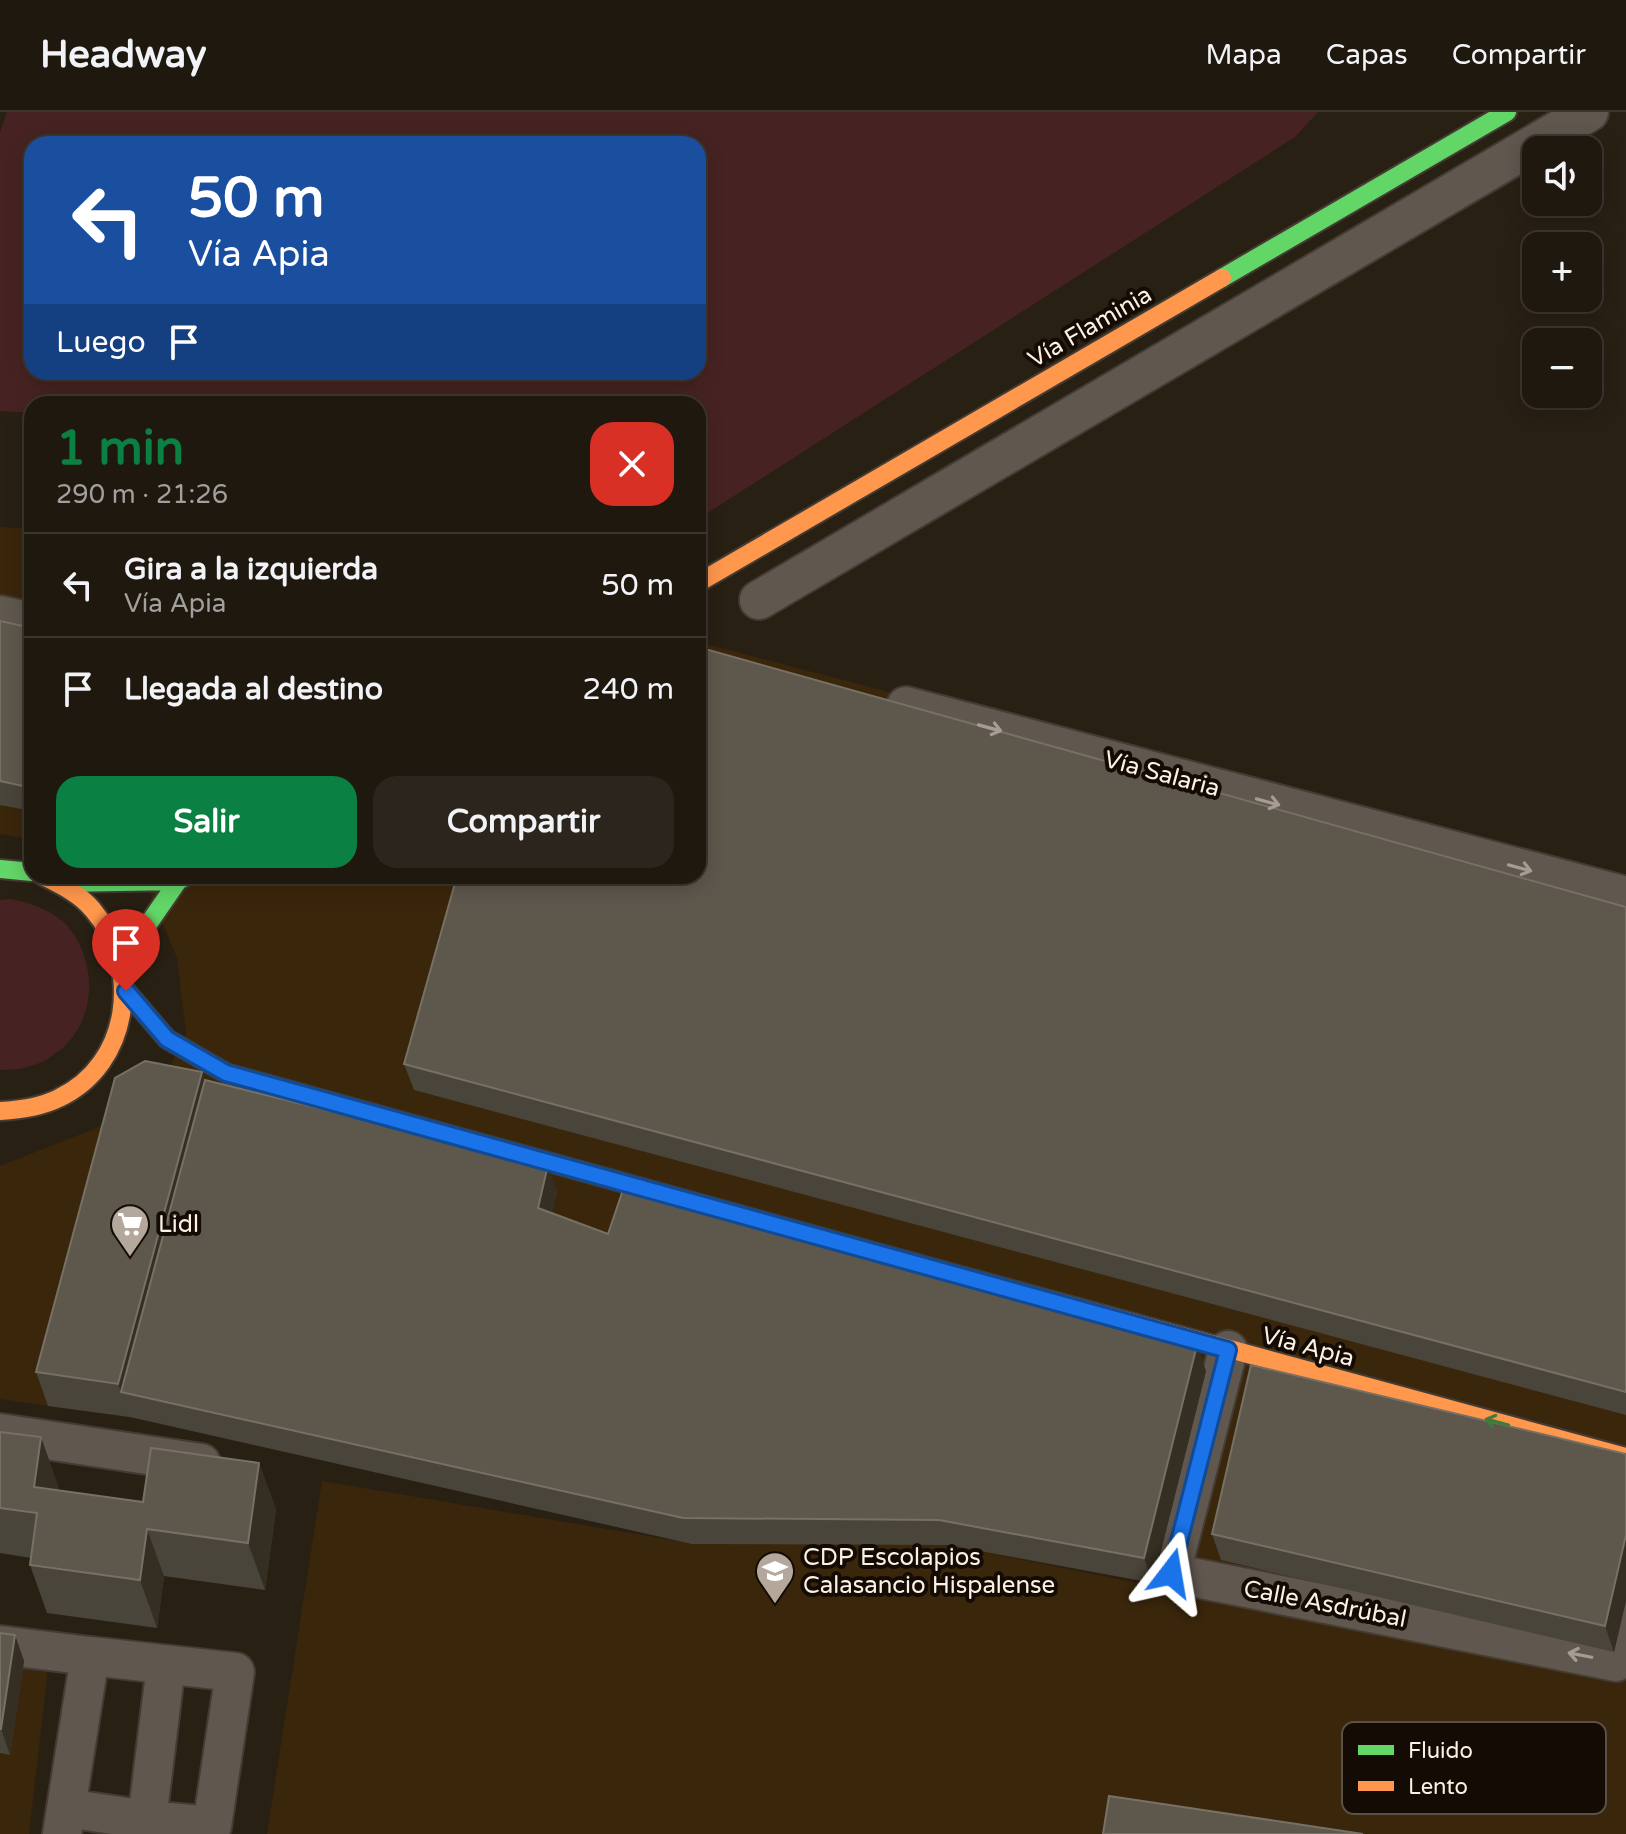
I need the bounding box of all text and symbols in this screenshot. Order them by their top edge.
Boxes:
text: Headway [40,32,206,78]
text: Mapa [1205,38,1282,72]
text: Capas [1326,38,1408,72]
text: Compartir [1452,38,1586,72]
map controls [1522,136,1602,408]
button: sound [1522,136,1602,216]
text: 50 m [188,165,324,232]
icon: left [56,168,160,272]
button: + [1522,232,1602,312]
text: Vía Apia [188,233,330,276]
street label: Vía Flaminia [1023,280,1157,374]
icon: arrive [162,320,206,364]
text: Luego [56,324,146,361]
button: − [1522,328,1602,408]
text: 1 min [56,420,184,478]
button: close [590,422,674,506]
text: 290 m · 21:26 [56,479,228,510]
text: Gira a la izquierda [124,551,378,588]
icon: left [56,563,100,607]
text: 50 m [601,567,674,604]
text: Vía Apia [124,588,226,619]
icon: arrive [56,667,100,711]
text: Llegada al destino [124,671,383,708]
text: 240 m [582,671,674,708]
one-way arrow [977,722,1002,737]
street label: Vía Salaria [1101,745,1223,803]
button: Salir [56,776,357,868]
button: Compartir [373,776,674,868]
one-way arrow [1255,795,1281,810]
one-way arrow [1506,861,1532,876]
pin [92,909,160,991]
icon: arrive [104,921,148,965]
supermarket icon: Lidl [109,1203,151,1258]
place label: Lidl [158,1210,199,1239]
street label: Vía Apia [1259,1321,1357,1373]
one-way arrow [1484,1414,1510,1429]
position arrow [1129,1531,1213,1615]
place label: CDP Escolapios Calasancio Hispalense [803,1543,1055,1600]
school or university icon: CDP Escolapios Calasancio Hispalense [754,1550,796,1605]
street label: Calle Asdrúbal [1241,1574,1409,1634]
one-way arrow [1568,1646,1594,1661]
legend [1342,1722,1606,1814]
text: Fluido [1408,1738,1473,1764]
text: Lento [1408,1774,1468,1800]

